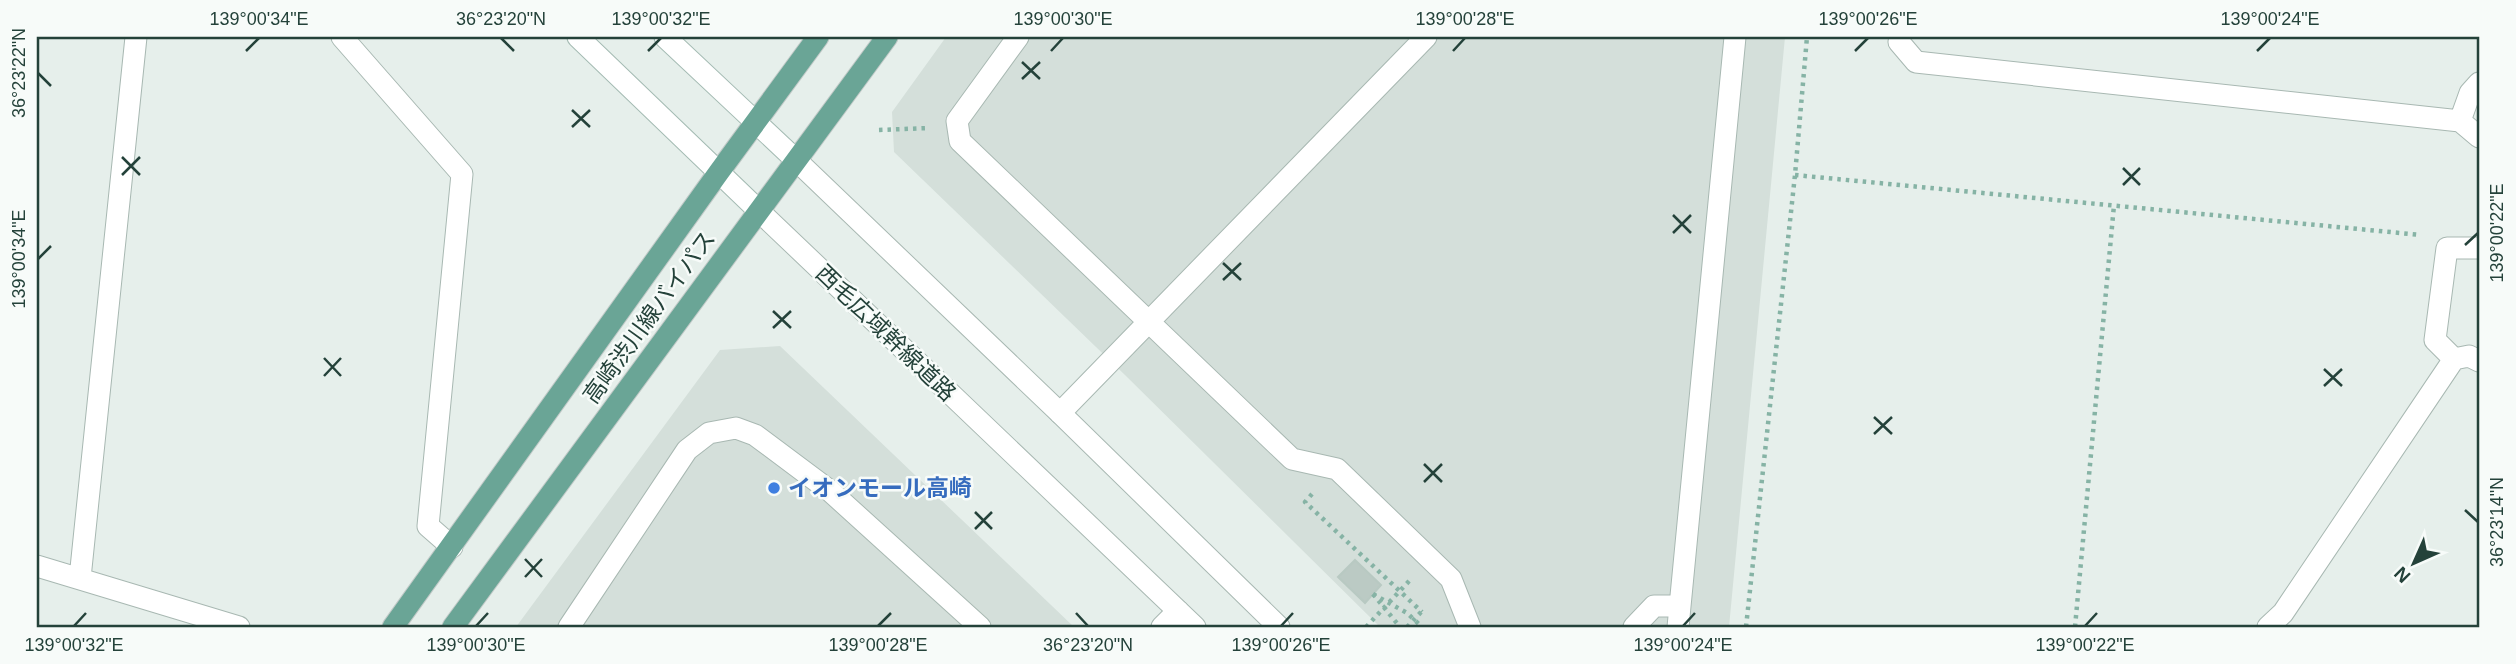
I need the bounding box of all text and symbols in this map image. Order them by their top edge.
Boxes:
text: 139°00'34"E [209,9,309,29]
text: 36°23'20"N [456,9,546,29]
text: 139°00'32"E [611,9,711,29]
text: 139°00'30"E [1013,9,1113,29]
text: 139°00'28"E [1415,9,1515,29]
text: 139°00'26"E [1818,9,1918,29]
text: 139°00'24"E [2220,9,2320,29]
text: 36°23'22"N [9,28,29,118]
text: 139°00'22"E [2487,183,2507,283]
text: 139°00'34"E [9,209,29,309]
street label: 高崎渋川線バイパス [578,226,720,408]
street label: 西毛広域幹線道路 [811,260,961,406]
place label: イオンモール高崎 [788,475,972,501]
text: 36°23'14"N [2487,477,2507,567]
marker: イオンモール高崎 [766,480,782,496]
north arrow [2380,528,2450,598]
text: N [2390,562,2415,587]
text: 139°00'32"E [24,635,124,655]
text: 139°00'30"E [426,635,526,655]
text: 139°00'28"E [828,635,928,655]
text: 36°23'20"N [1043,635,1133,655]
text: 139°00'26"E [1231,635,1331,655]
text: 139°00'24"E [1633,635,1733,655]
text: 139°00'22"E [2035,635,2135,655]

